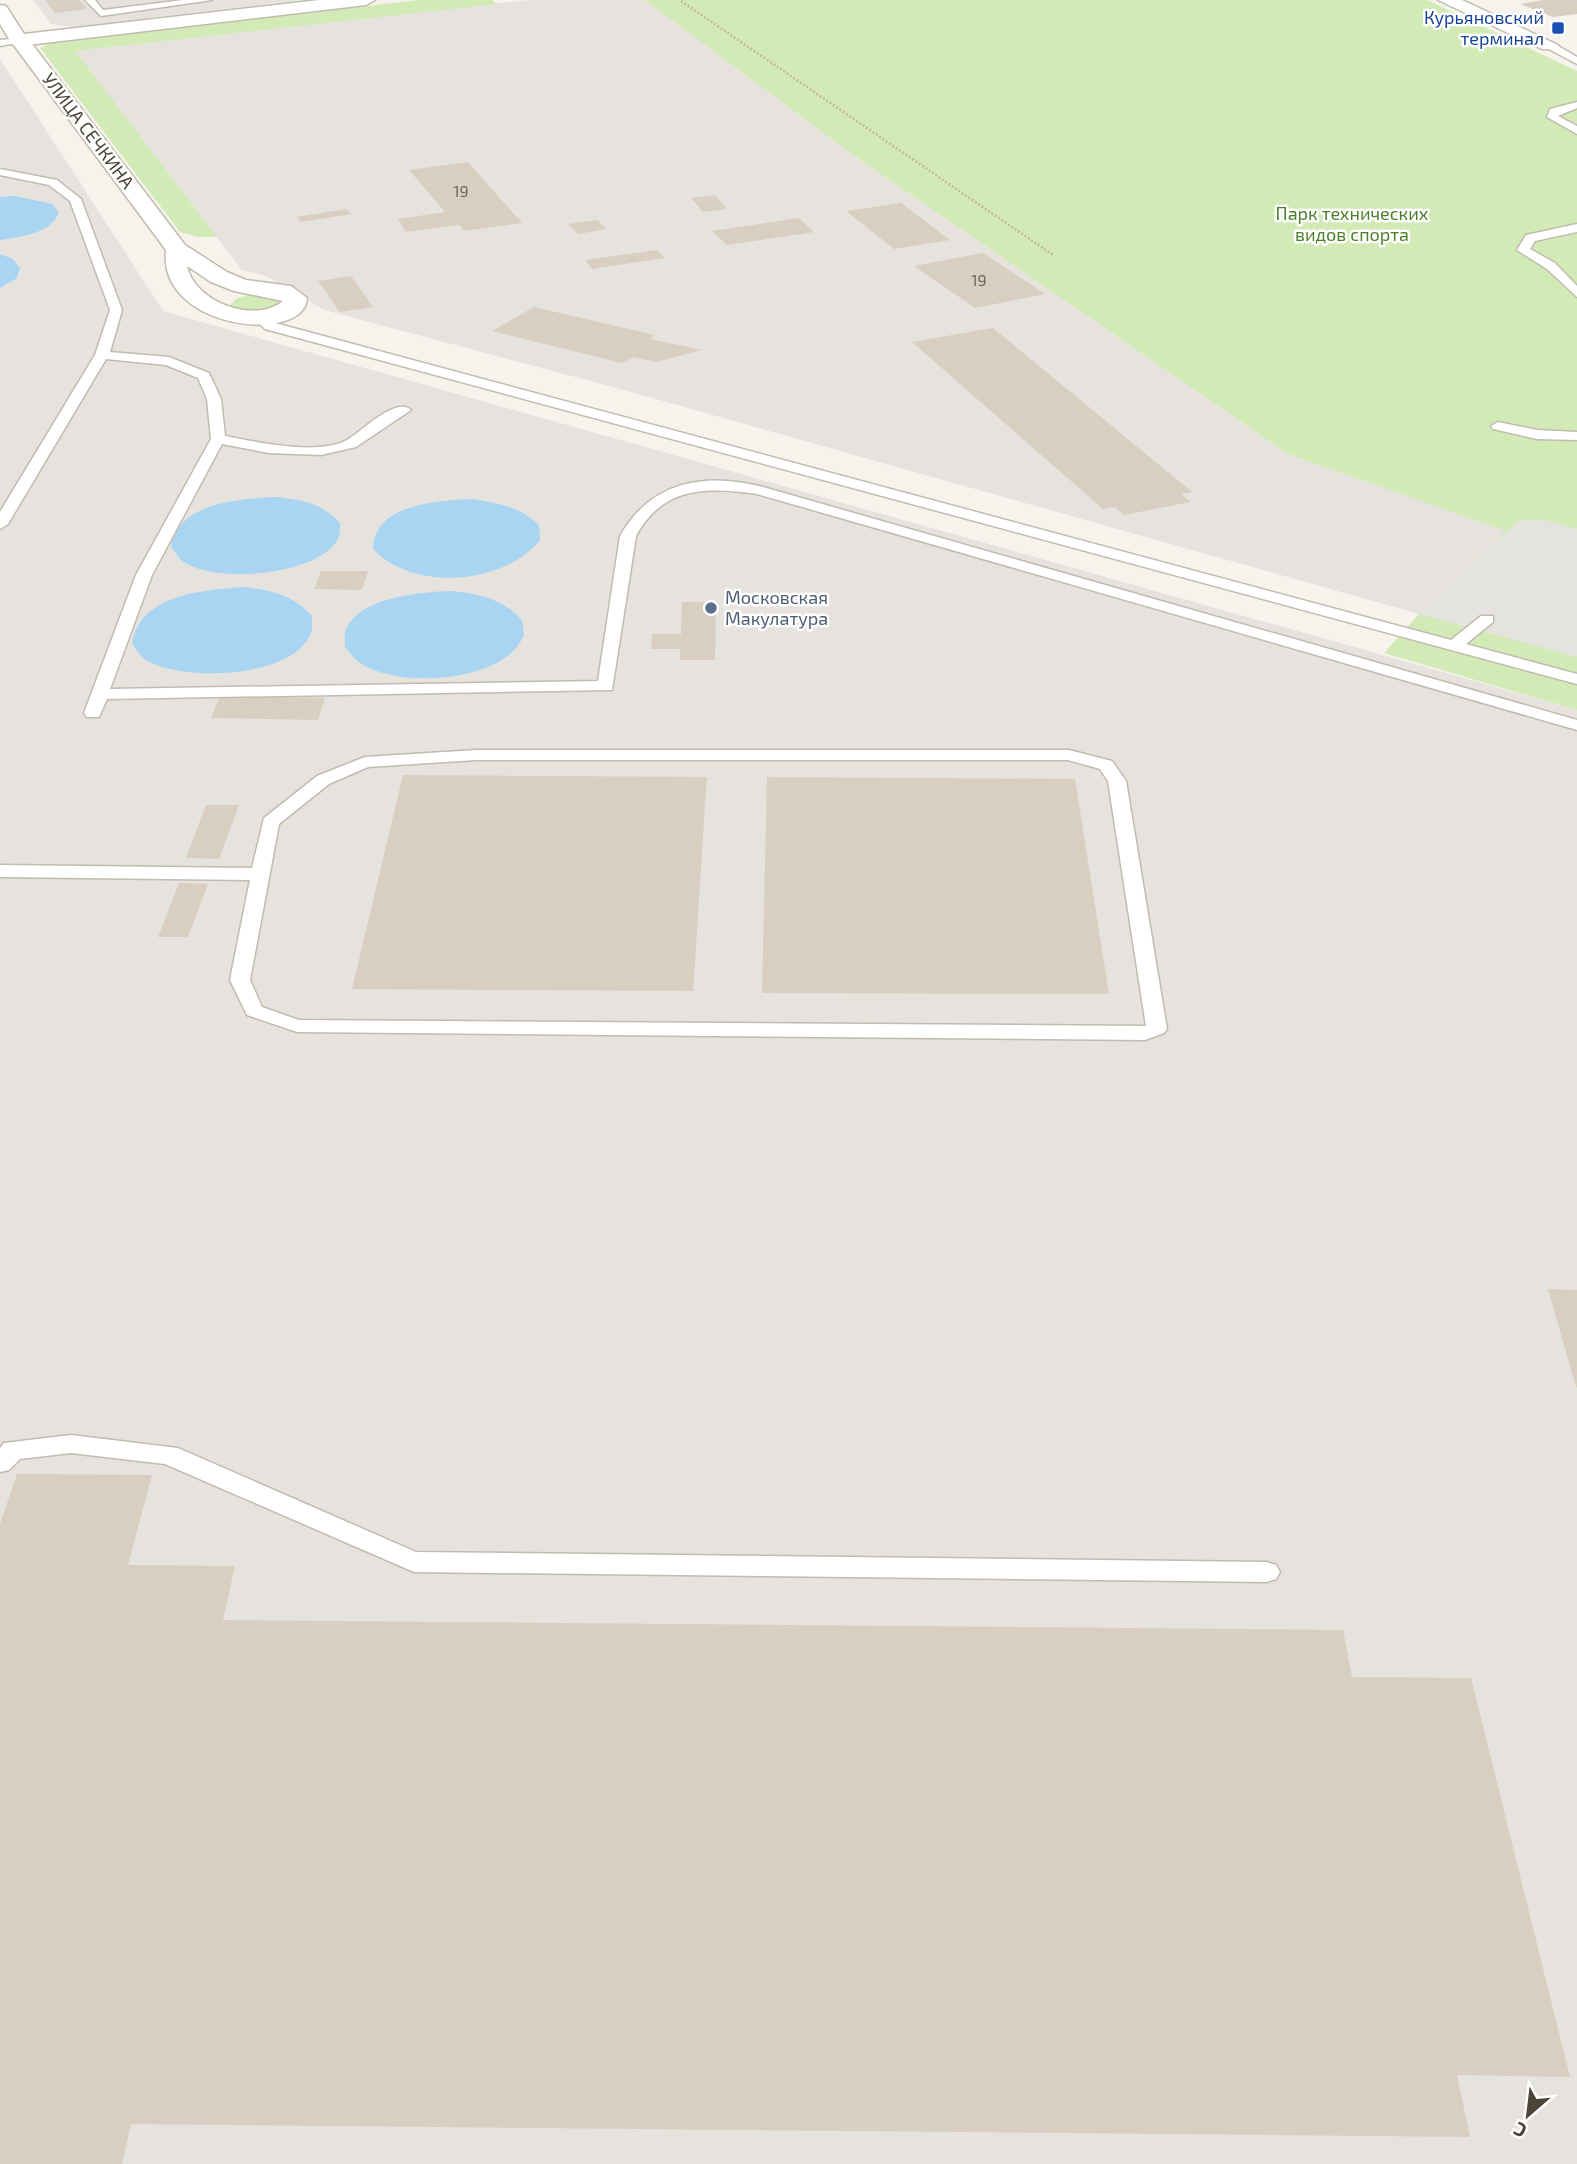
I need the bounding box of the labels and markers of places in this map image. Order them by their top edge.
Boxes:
place label: Курьяновский терминал [1424,6,1544,49]
marker: Курьяновский терминал [1550,20,1566,36]
place label: Московская Макулатура [725,586,828,629]
marker: Московская Макулатура [703,600,719,616]

